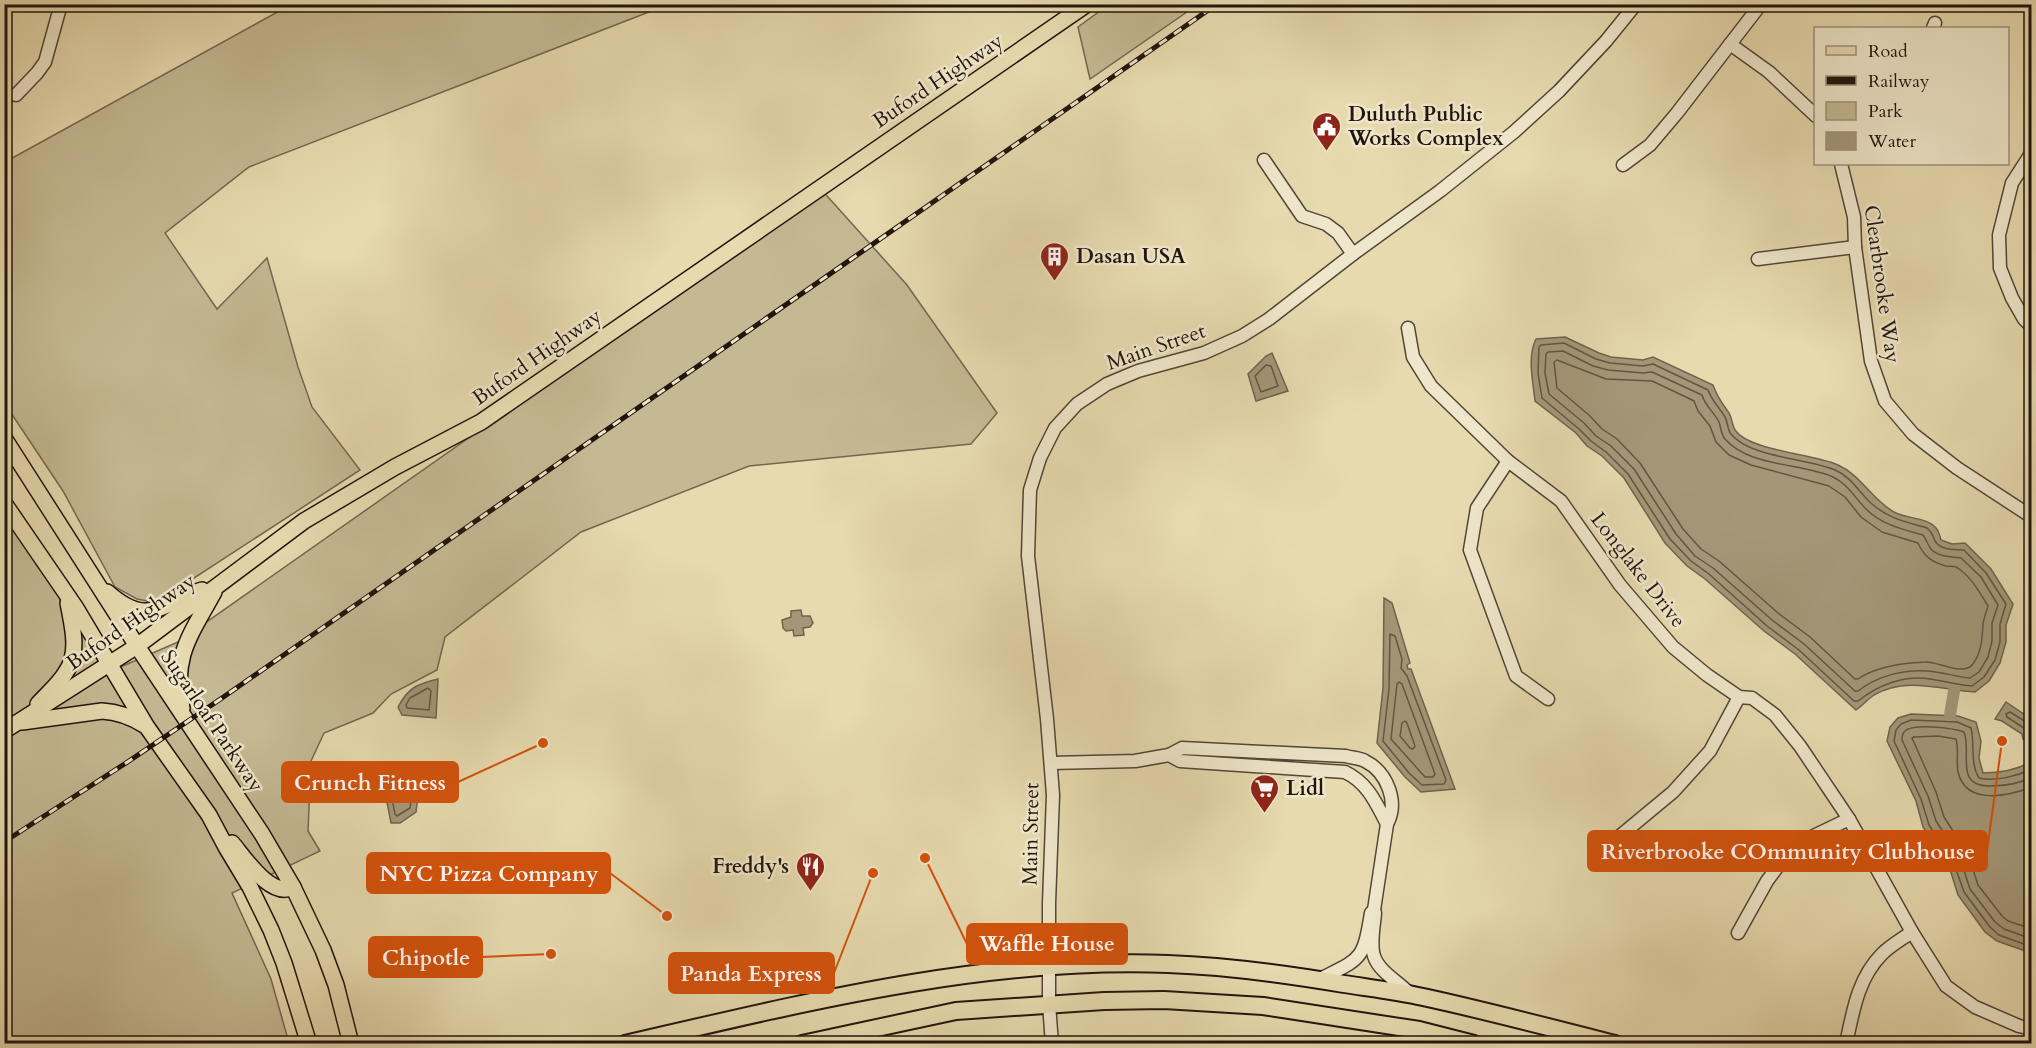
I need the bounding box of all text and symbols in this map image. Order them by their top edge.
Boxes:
street label: Buford Highway [867,27,1009,135]
legend [1814,27,2009,165]
text: Road [1868,39,1908,64]
text: Railway [1868,69,1930,94]
text: Park [1868,99,1903,124]
place label: Duluth Public Works Complex [1347,100,1504,153]
public building icon: Duluth Public Works Complex [1311,110,1343,152]
text: Water [1867,129,1917,154]
street label: Clearbrooke Way [1857,203,1907,365]
building icon: Dasan USA [1039,240,1071,282]
place label: Dasan USA [1076,242,1186,271]
street label: Buford Highway [467,302,607,412]
street label: Main Street [1103,316,1210,377]
street label: Longlake Drive [1584,506,1692,634]
street label: Buford Highway [61,567,201,677]
street label: Sugarloaf Parkway [154,644,270,798]
callout: Crunch Fitness [282,762,458,802]
text: Crunch Fitness [294,768,446,798]
supermarket icon: Lidl [1249,772,1281,814]
place label: Lidl [1286,774,1324,803]
street label: Main Street [1016,782,1046,886]
callout: Riverbrooke COmmunity Clubhouse [1588,831,1987,871]
text: Riverbrooke COmmunity Clubhouse [1601,837,1975,867]
restaurant icon: Freddy's [794,850,826,892]
place label: Freddy's [712,852,789,881]
callout: NYC Pizza Company [367,853,610,893]
text: NYC Pizza Company [379,859,599,889]
callout: Waffle House [967,924,1127,964]
text: Waffle House [978,929,1115,959]
callout: Chipotle [369,937,482,977]
text: Chipotle [382,943,470,973]
callout: Panda Express [669,953,834,993]
text: Panda Express [680,959,822,989]

